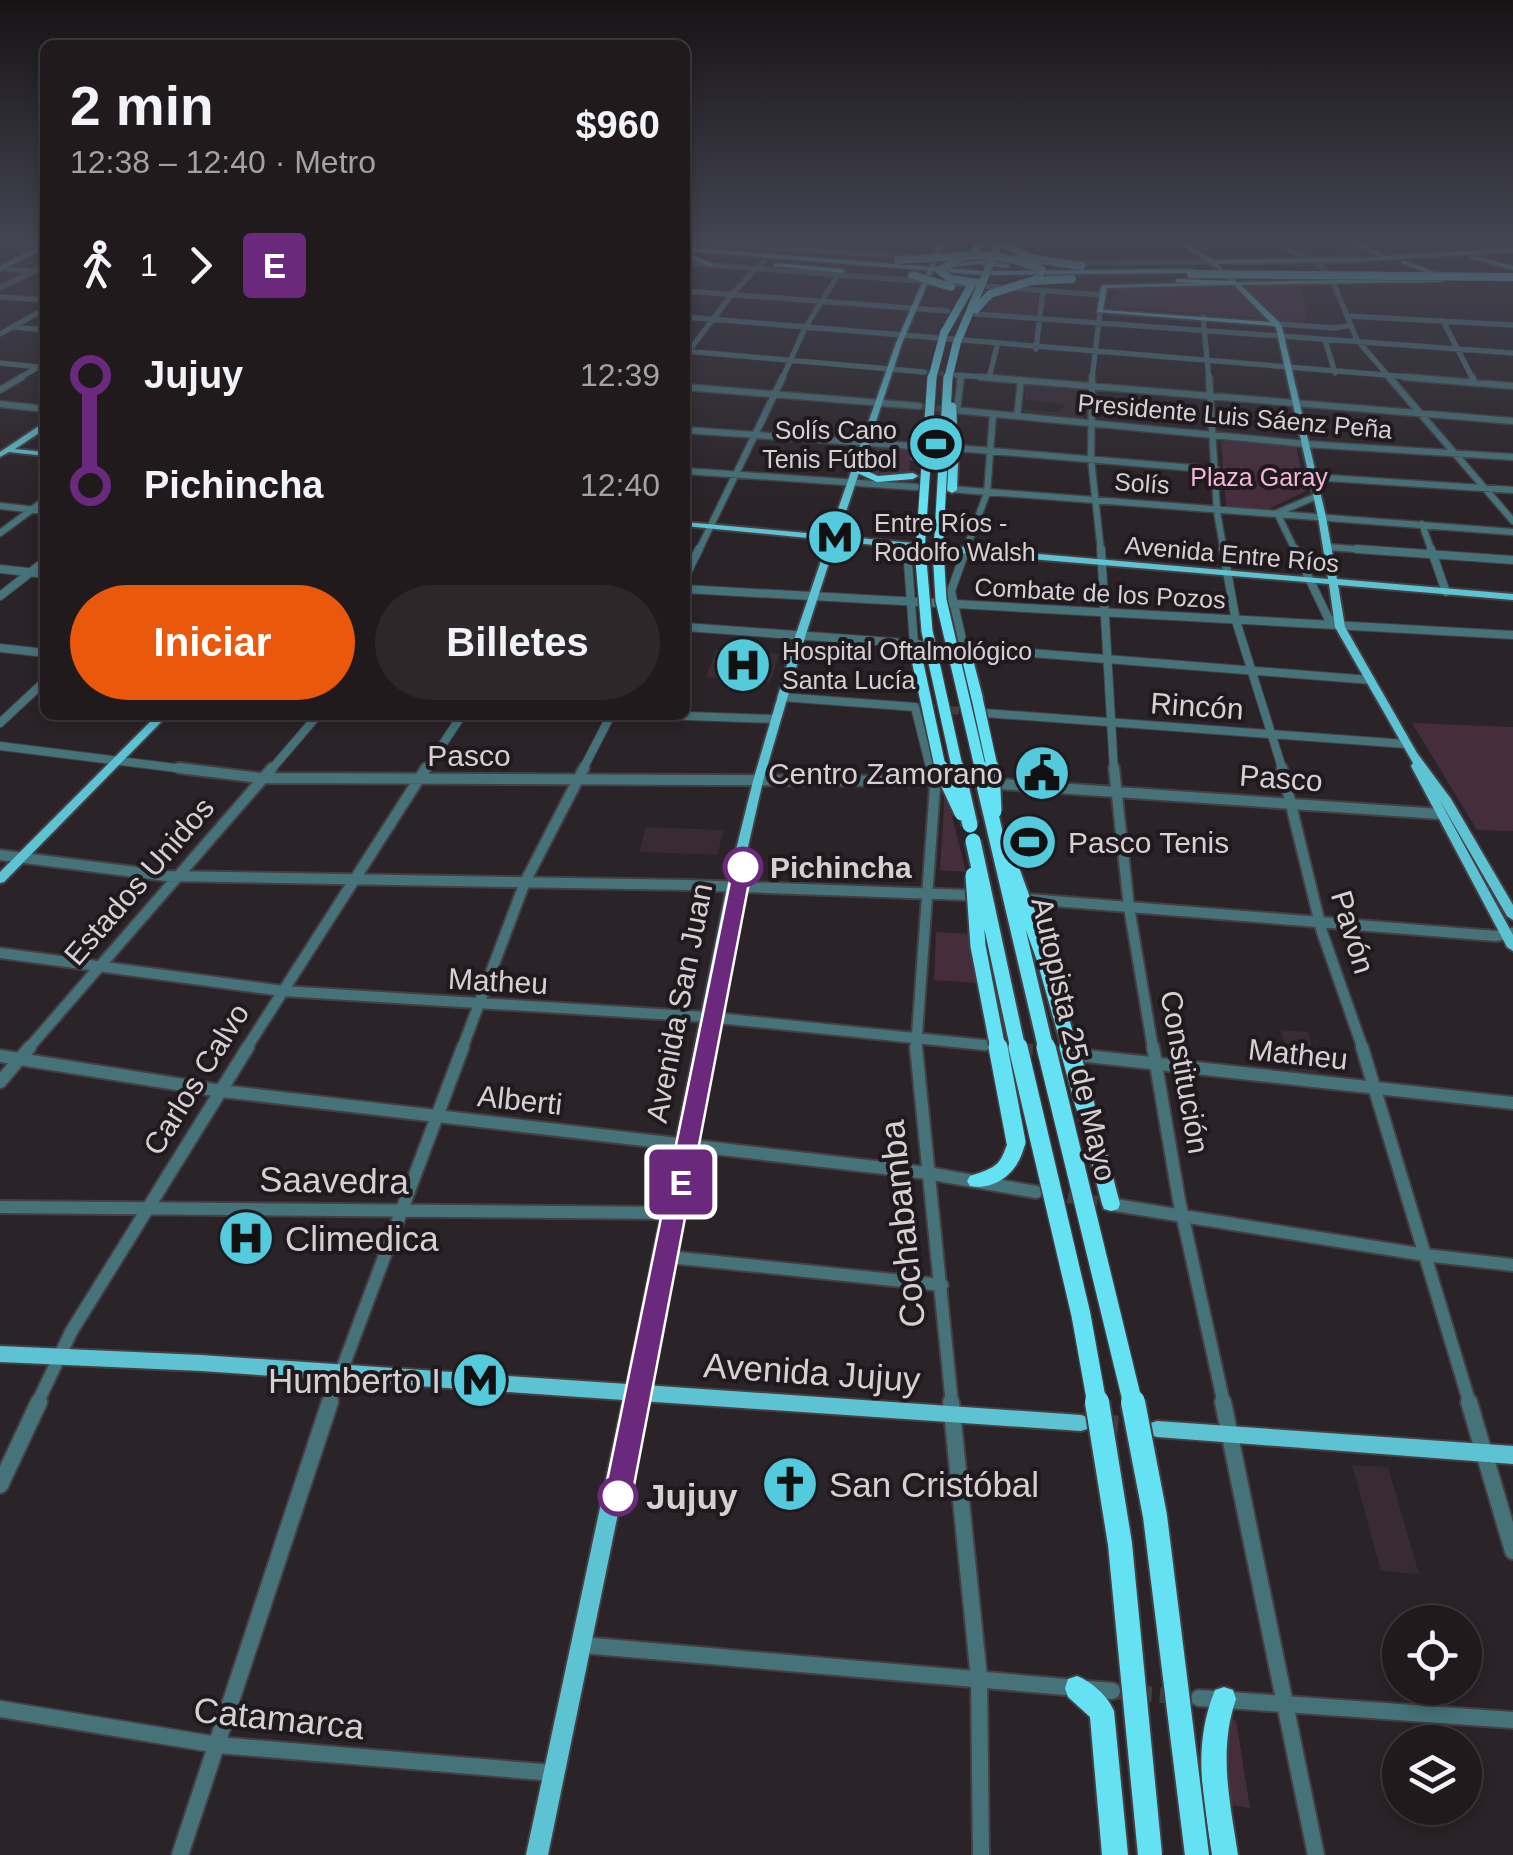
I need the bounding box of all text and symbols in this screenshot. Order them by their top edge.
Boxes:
text: 2 min [70,75,214,137]
text: $960 [575,104,660,146]
text: 12:38 – 12:40 · Metro [70,144,376,180]
icon: walk [70,238,125,293]
icon: forward [173,238,228,293]
text: E [263,246,286,285]
text: 1 [140,247,158,283]
text: Jujuy [144,354,243,396]
text: 12:39 [580,357,660,393]
street label: Presidente Luis Sáenz Peña [1077,388,1393,444]
sports icon: Solís Cano Tenis Fútbol [906,414,966,474]
place label: Solís Cano Tenis Fútbol [762,416,897,473]
park label: Plaza Garay [1190,463,1328,491]
text: Pichincha [144,464,324,506]
text: 12:40 [580,467,660,503]
street label: Solís [1113,467,1171,499]
metro station icon: Entre Ríos - Rodolfo Walsh [805,507,865,567]
place label: Entre Ríos - Rodolfo Walsh [874,509,1036,566]
street label: Avenida Entre Ríos [1124,531,1340,577]
street label: Combate de los Pozos [974,572,1226,614]
button: Iniciar [70,585,355,700]
button: Billetes [375,585,660,700]
hospital icon: Hospital Oftalmológico Santa Lucía [713,635,773,695]
place label: Hospital Oftalmológico Santa Lucía [782,637,1032,694]
street label: Rincón [1149,686,1245,726]
street label: Pasco [427,739,511,772]
public building icon: Centro Zamorano [1012,743,1072,803]
place label: Centro Zamorano [768,757,1003,790]
street label: Pasco [1238,759,1324,797]
street label: Estados Unidos [58,791,220,971]
sports icon: Pasco Tenis [999,812,1059,872]
place label: Pasco Tenis [1068,826,1229,859]
marker: Pichincha [724,848,762,886]
place label: Pichincha [770,851,912,884]
street label: Avenida San Juan [640,881,718,1125]
street label: Pavón [1325,886,1381,978]
street label: Autopista 25 de Mayo [1025,894,1123,1184]
street label: Matheu [447,962,549,1000]
street label: Constitución [1154,988,1216,1156]
street label: Carlos Calvo [137,997,255,1161]
street label: Matheu [1247,1032,1349,1076]
street label: Alberti [476,1079,564,1121]
street label: Cochabamba [872,1118,932,1330]
line badge: E [648,1150,714,1214]
street label: Saavedra [259,1159,410,1201]
text: E [669,1163,693,1202]
hospital icon: Climedica [216,1208,276,1268]
place label: Climedica [285,1219,439,1258]
street label: Avenida Jujuy [702,1345,922,1399]
metro station icon: Humberto I [450,1350,510,1410]
place label: Humberto I [268,1361,441,1400]
church icon: San Cristóbal [760,1454,820,1514]
place label: San Cristóbal [829,1465,1039,1504]
marker: Jujuy [599,1477,637,1515]
place label: Jujuy [646,1477,738,1516]
map controls [1382,1605,1482,1825]
button: locate [1382,1605,1482,1705]
street label: Catamarca [192,1690,367,1746]
button: layers [1382,1725,1482,1825]

